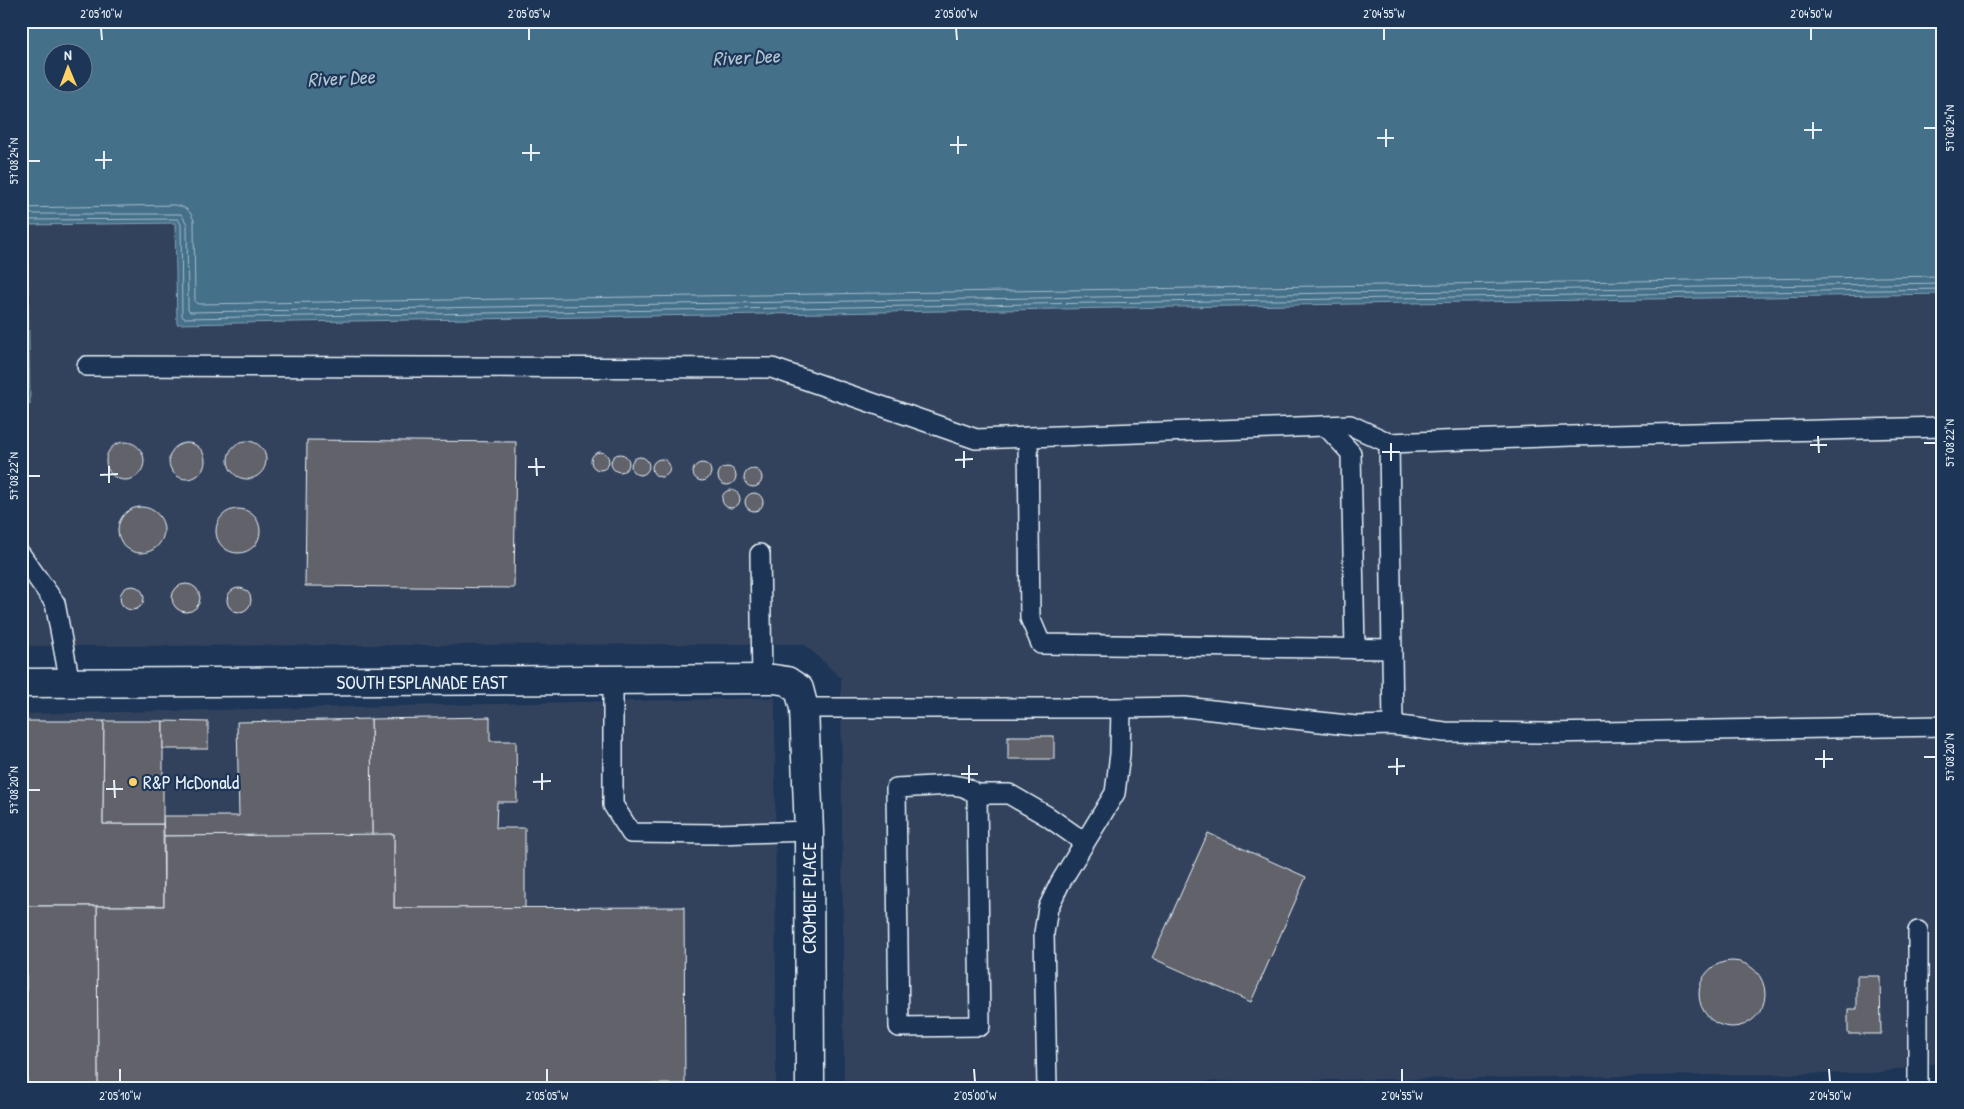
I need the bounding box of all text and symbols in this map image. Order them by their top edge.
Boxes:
text: 2°05'10"W [80,5,122,22]
text: 2°05'05"W [508,5,551,22]
text: 2°05'00"W [935,5,978,22]
text: 2°04'55"W [1363,5,1405,22]
text: 2°04'50"W [1790,5,1832,22]
water label: River Dee [712,41,781,72]
north arrow [42,42,92,92]
text: N [64,45,72,64]
water label: River Dee [307,62,376,93]
text: 57°08'24"N [1941,105,1958,151]
text: 57°08'24"N [5,138,22,184]
text: 57°08'22"N [1941,419,1958,467]
text: 57°08'22"N [5,452,22,500]
street label: SOUTH ESPLANADE EAST [337,669,509,695]
text: 57°08'20"N [1941,733,1958,781]
text: 57°08'20"N [5,766,22,814]
place label: R&P McDonald [143,769,240,795]
marker: R&P McDonald [127,776,139,788]
street label: CROMBIE PLACE [796,841,822,954]
text: 2°05'10"W [99,1087,141,1104]
text: 2°05'05"W [526,1087,569,1104]
text: 2°05'00"W [954,1087,997,1104]
text: 2°04'55"W [1381,1087,1423,1104]
text: 2°04'50"W [1809,1087,1851,1104]

